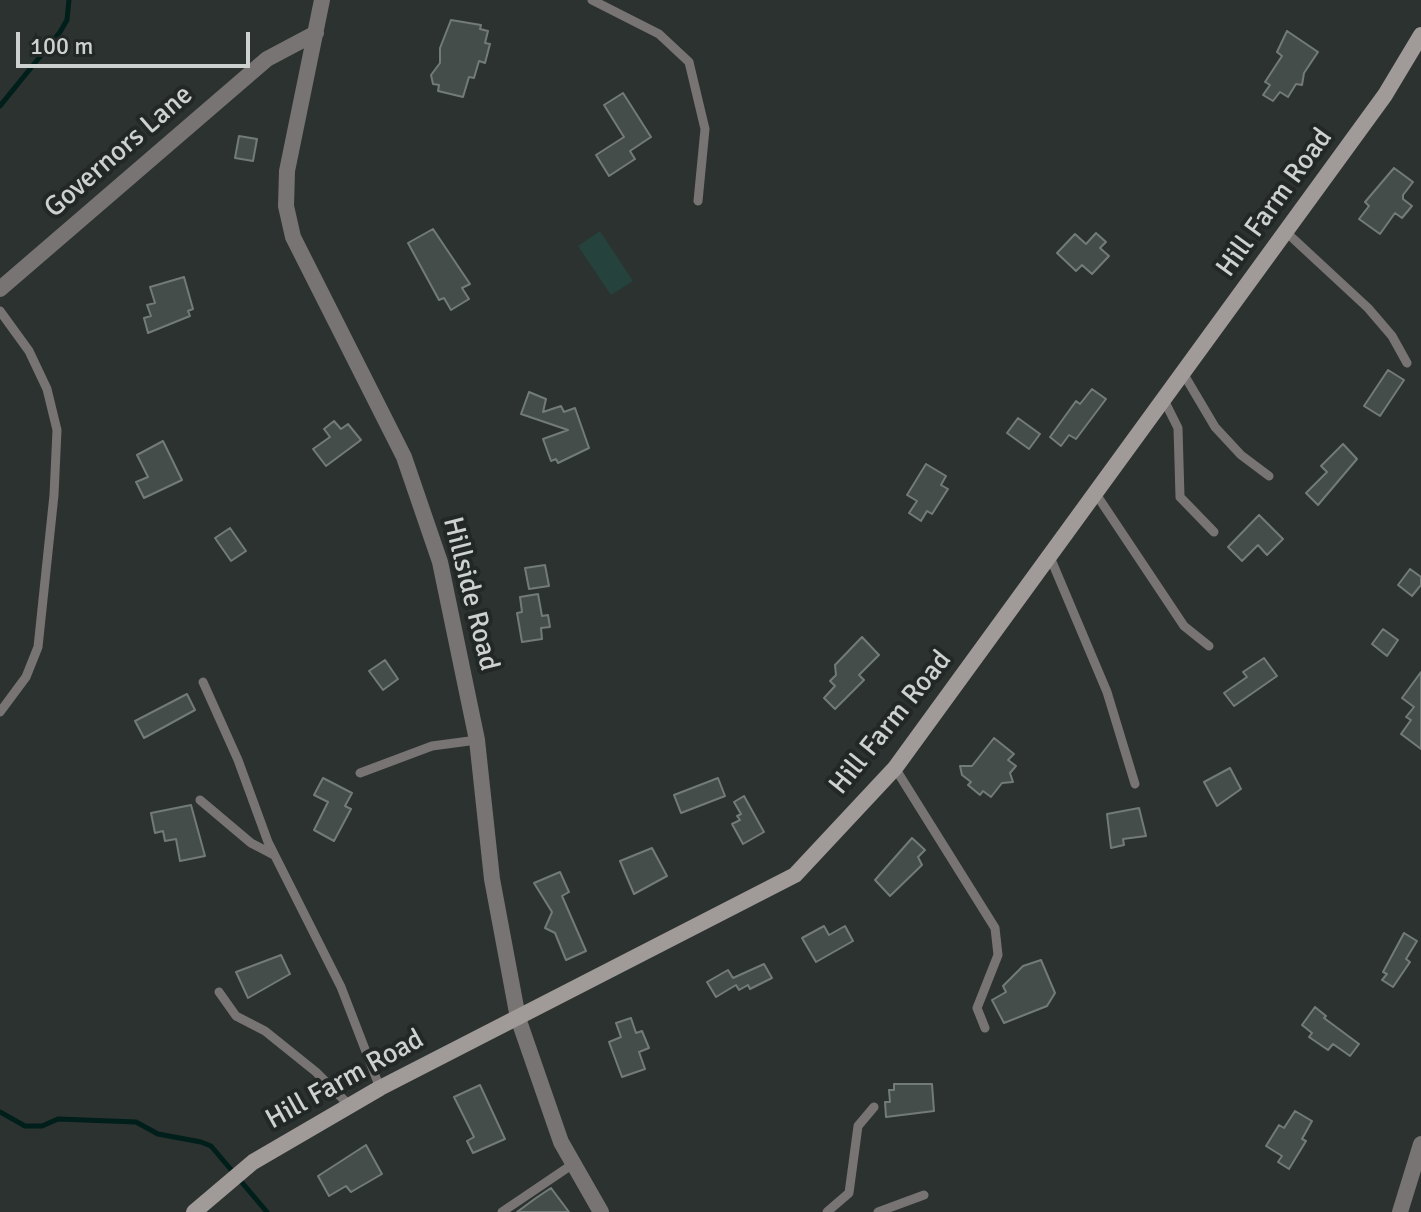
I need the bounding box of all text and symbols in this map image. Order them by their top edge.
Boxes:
scale bar [20,16,254,66]
text: 100 m [30,31,93,61]
street label: Governors Lane [38,79,200,225]
street label: Hill Farm Road [1210,122,1340,284]
street label: Hillside Road [435,514,505,674]
street label: Hill Farm Road [823,644,959,802]
street label: Hill Farm Road [260,1023,430,1137]

